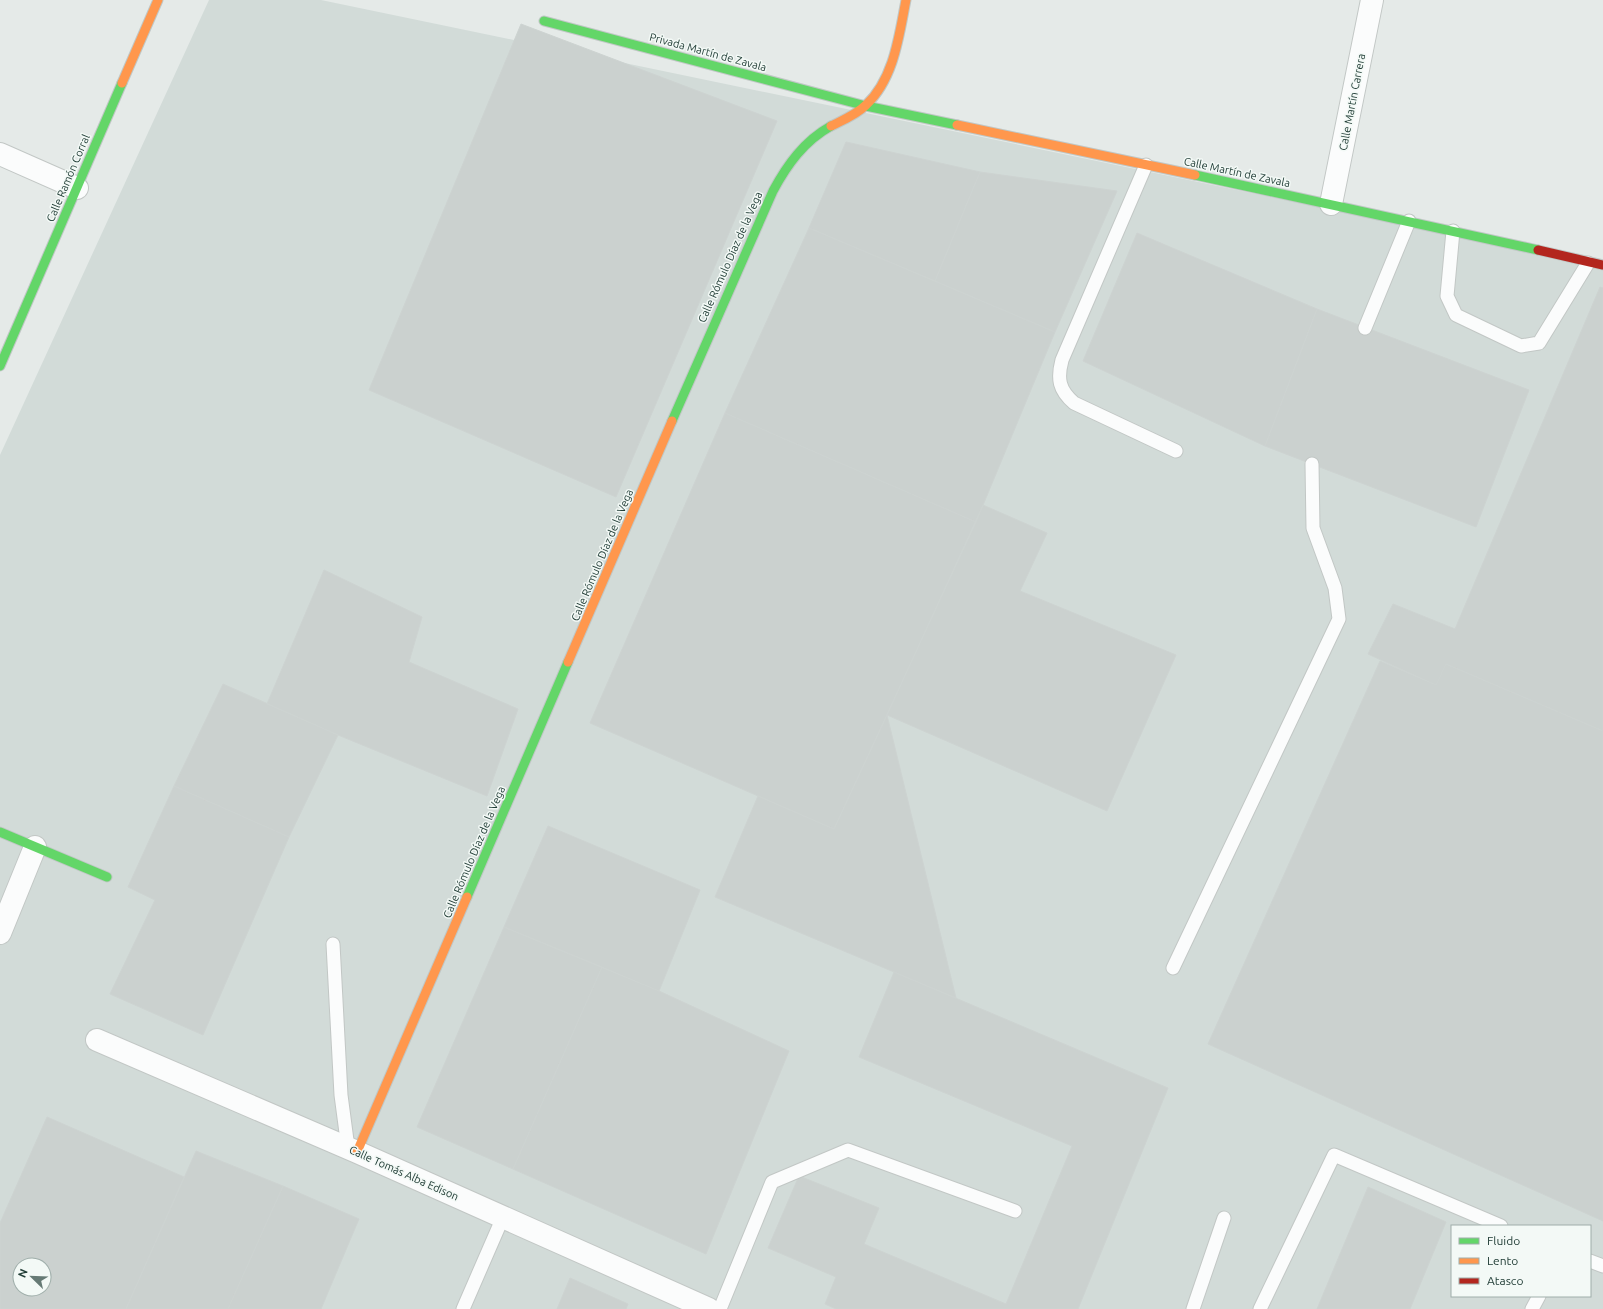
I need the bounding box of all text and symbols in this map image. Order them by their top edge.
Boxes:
street label: Privada Martín de Zavala [648,31,768,73]
street label: Calle Martín Carrera [1337,52,1367,152]
street label: Calle Ramón Corral [44,132,92,224]
street label: Calle Martín de Zavala [1183,155,1291,189]
street label: Calle Rómulo Díaz de la Vega [696,190,764,324]
street label: Calle Rómulo Díaz de la Vega [569,487,635,623]
street label: Calle Rómulo Díaz de la Vega [441,784,507,920]
street label: Calle Tomás Alba Edison [347,1143,461,1203]
legend [1451,1225,1591,1297]
text: Fluido [1487,1234,1520,1247]
text: Lento [1487,1254,1518,1267]
north arrow [12,1257,52,1297]
text: N [16,1267,30,1279]
text: Atasco [1487,1274,1523,1287]

